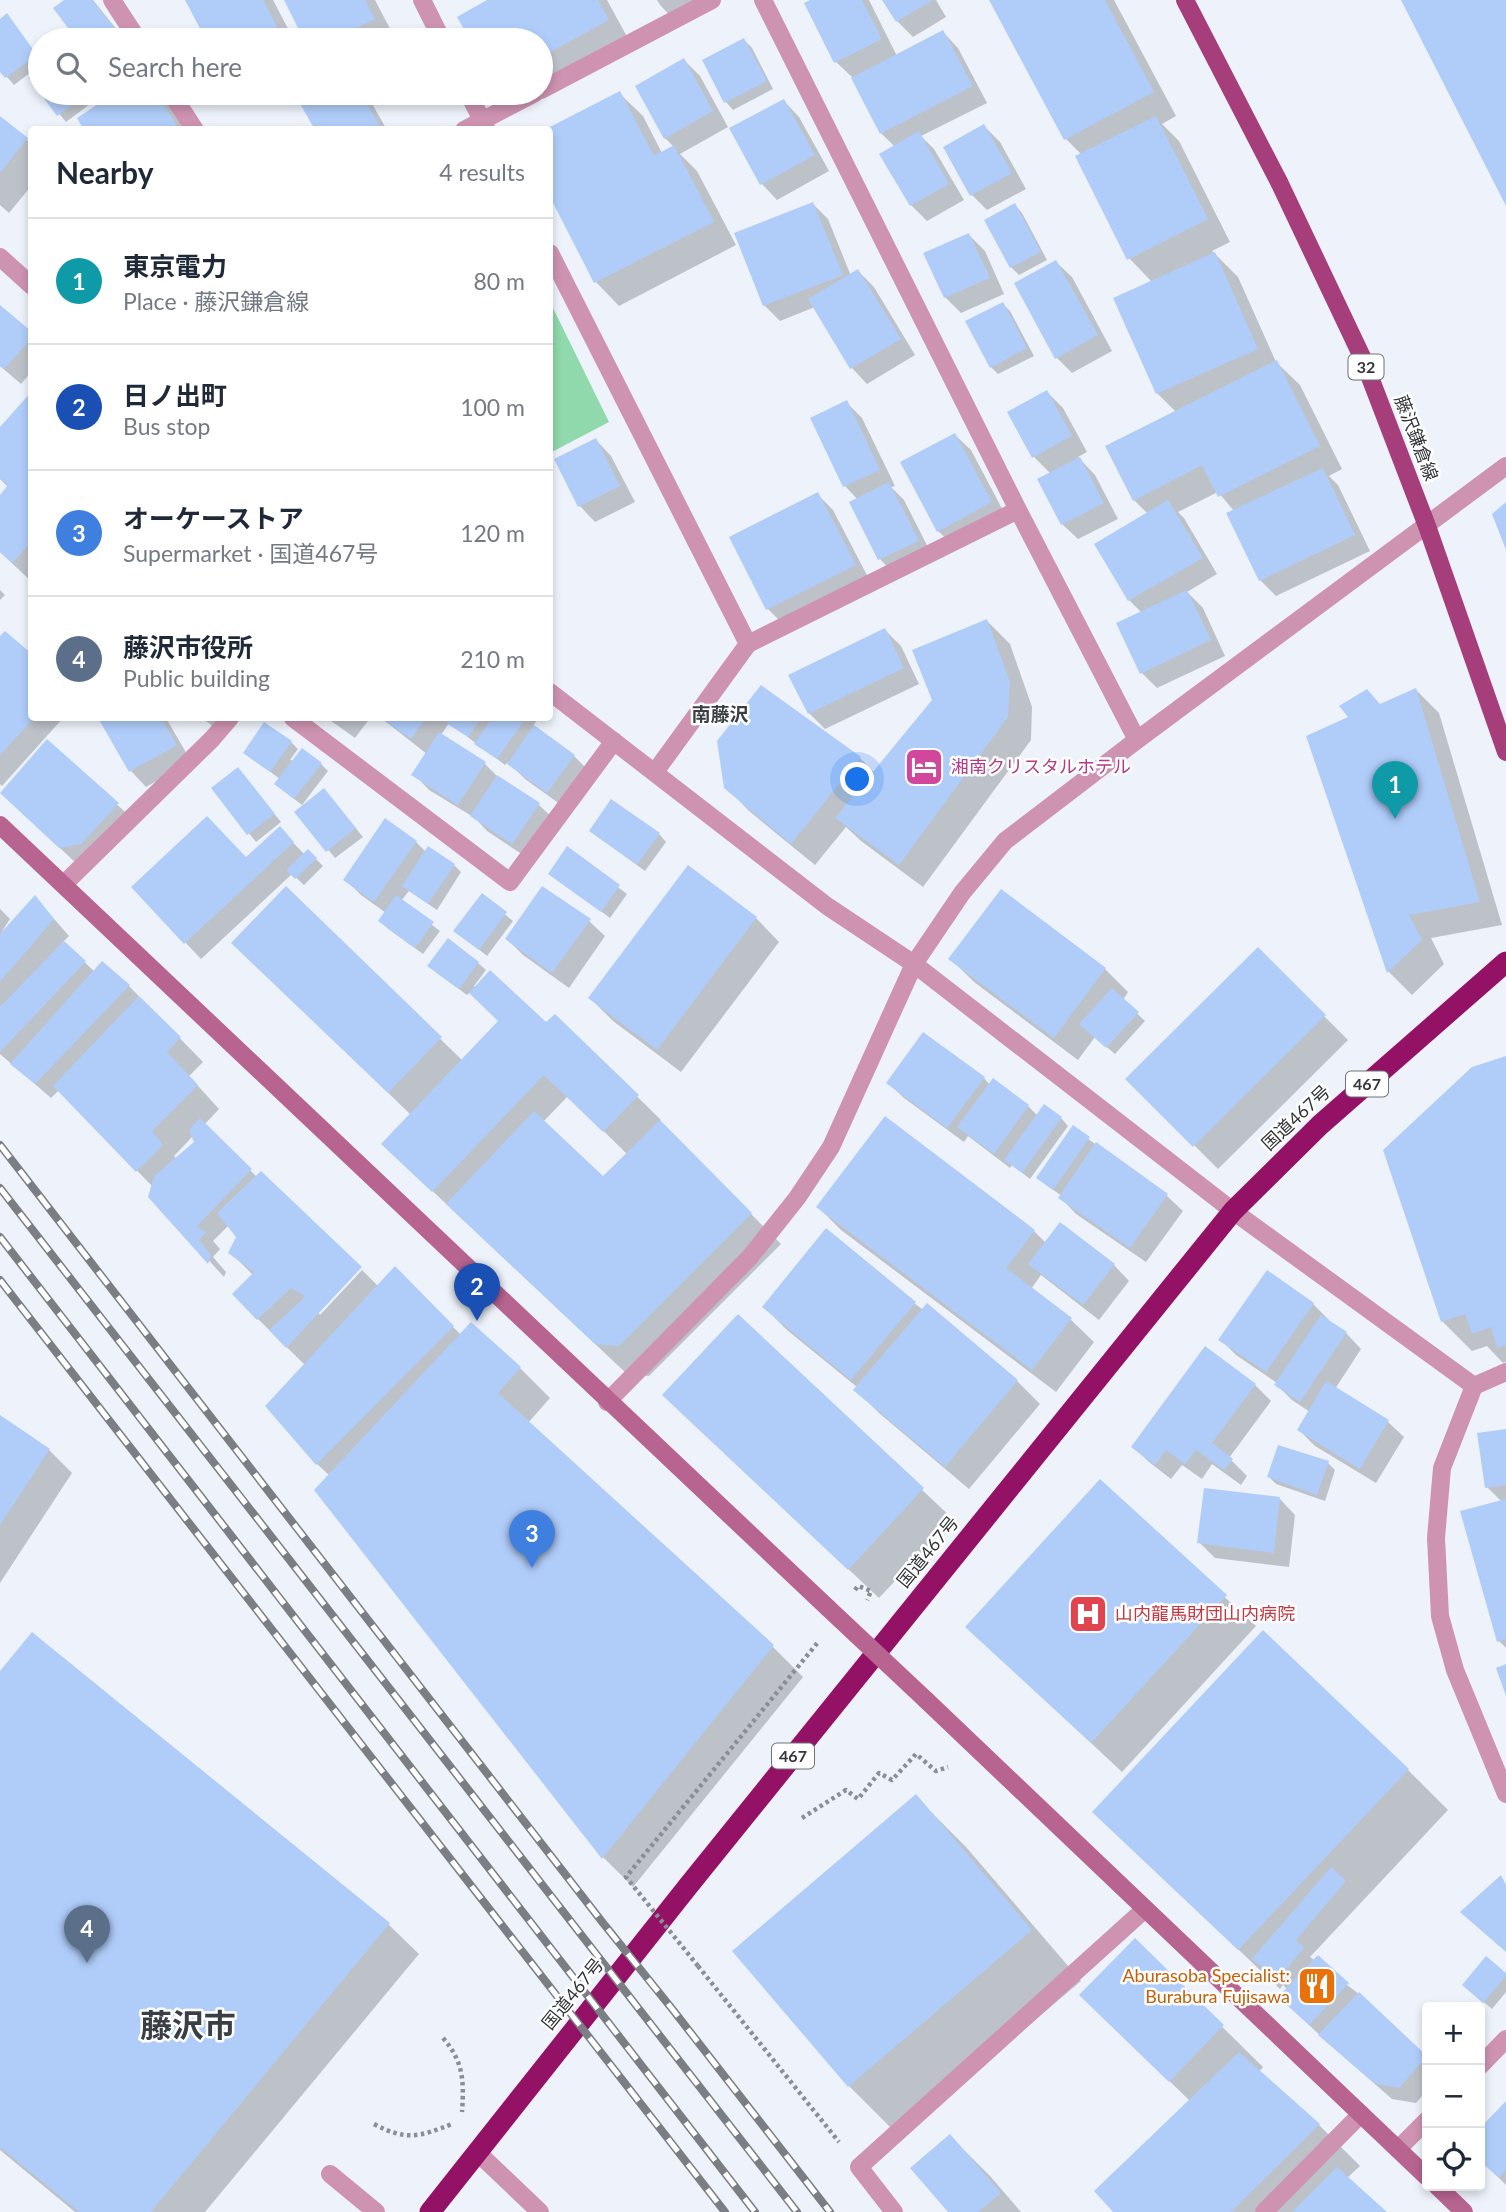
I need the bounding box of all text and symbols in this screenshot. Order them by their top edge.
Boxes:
search box [28,28,553,105]
icon: search [52,48,90,86]
text: Search here [108,51,242,83]
text: Nearby [56,154,154,190]
text: 4 results [439,158,525,186]
text: 東京電力 [123,250,227,282]
text: 1 [72,267,86,295]
text: 80 m [474,267,525,295]
text: Place · 藤沢鎌倉線 [123,287,309,315]
road number: 32 [1348,354,1384,380]
text: 日ノ出町 [123,379,227,411]
street label: 藤沢鎌倉線 [1391,392,1443,484]
text: 2 [72,393,86,421]
text: 100 m [460,393,525,421]
text: Bus stop [123,412,210,440]
text: オーケーストア [123,502,304,534]
text: 3 [72,519,86,547]
text: 120 m [460,519,525,547]
text: Supermarket · 国道467号 [123,539,378,567]
text: 藤沢市役所 [123,631,253,663]
text: 4 [72,645,86,673]
text: 210 m [460,645,525,673]
text: Public building [123,664,270,692]
district label: 南藤沢 [691,702,749,725]
hotel icon: 湘南クリスタルホテル [903,746,945,788]
place label: 湘南クリスタルホテル [951,755,1131,777]
pin: 1 [1372,761,1418,819]
your location [840,762,874,796]
road number: 467 [1346,1072,1388,1096]
street label: 国道467号 [1257,1080,1334,1154]
pin: 2 [454,1263,500,1321]
pin: 3 [509,1510,555,1568]
street label: 国道467号 [892,1511,963,1591]
hospital icon: 山内龍馬財団山内病院 [1067,1593,1109,1635]
place label: 山内龍馬財団山内病院 [1115,1602,1295,1624]
road number: 467 [772,1744,814,1768]
pin: 4 [64,1905,110,1963]
street label: 国道467号 [537,1953,608,2033]
place label: Aburasoba Specialist: Burabura Fujisawa [1122,1964,1290,2007]
restaurant icon: Aburasoba Specialist: Burabura Fujisawa [1296,1965,1338,2007]
map controls [1422,2002,1485,2191]
button: + [1422,2002,1485,2065]
district label: 藤沢市 [140,2005,236,2044]
button: − [1422,2065,1485,2128]
button: locate [1422,2128,1485,2191]

